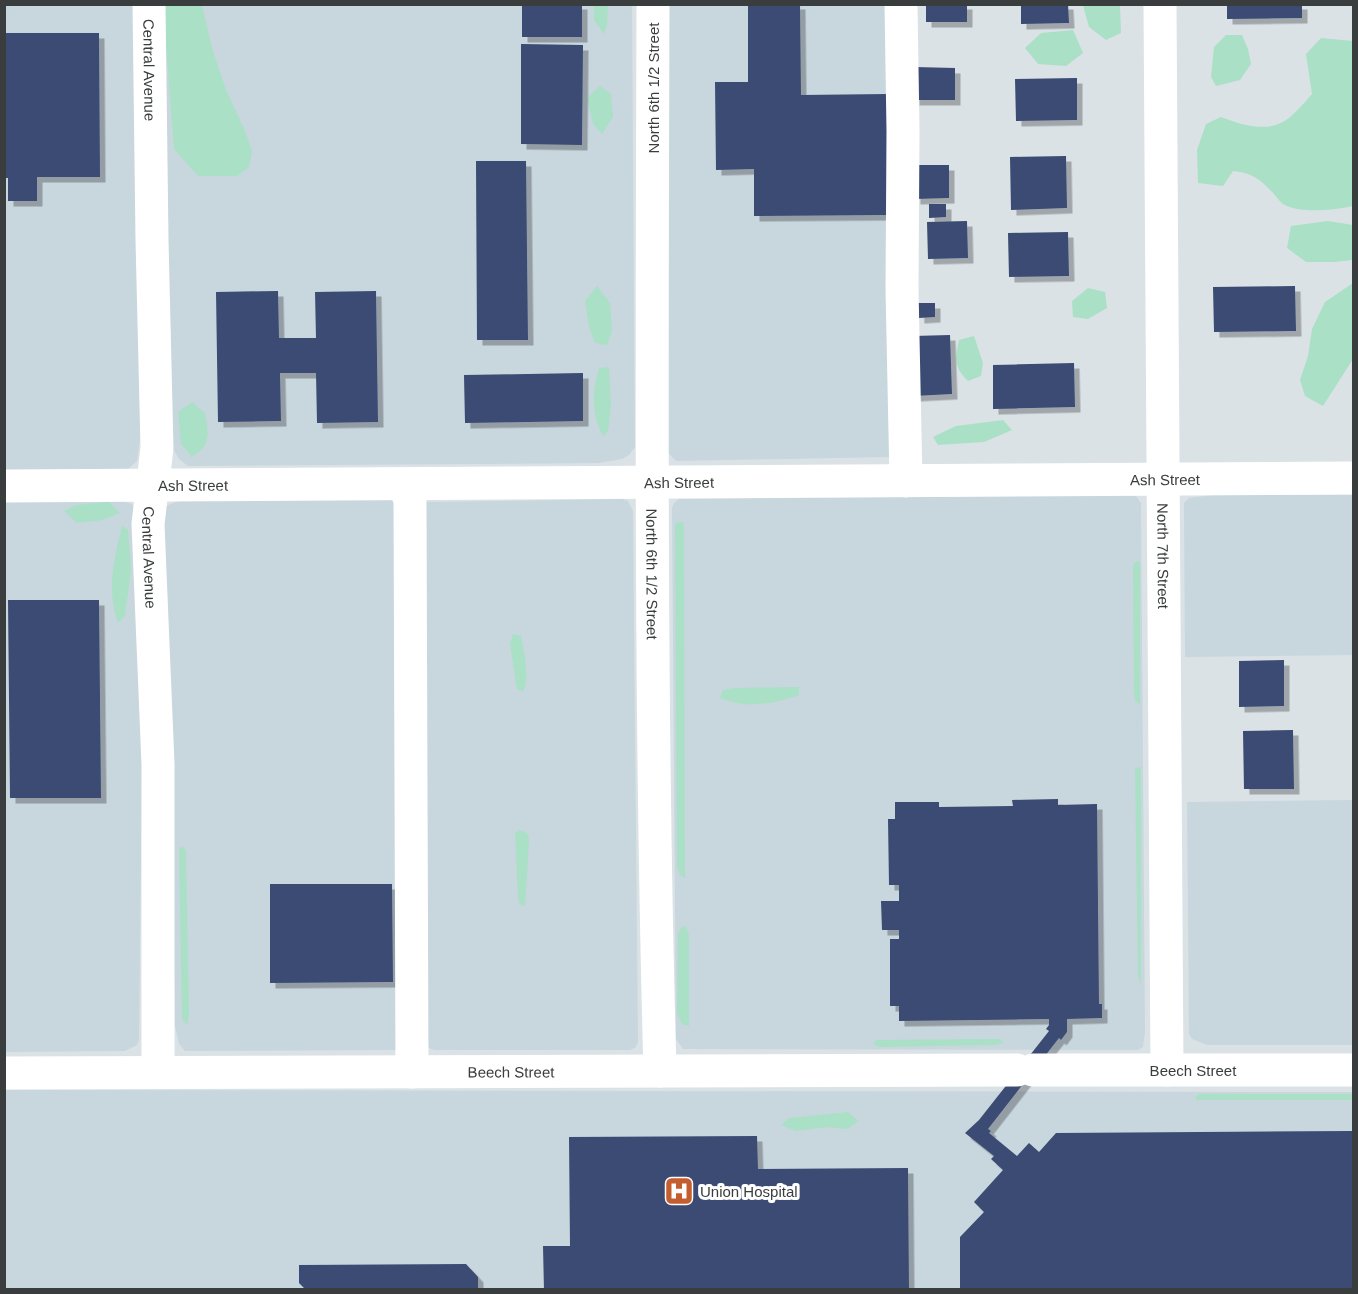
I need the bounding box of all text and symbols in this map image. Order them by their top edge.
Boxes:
street label: Central Avenue [141,19,159,121]
street label: North 6th 1/2 Street [645,22,662,153]
street label: Ash Street [1130,470,1201,488]
street label: Ash Street [644,473,715,491]
street label: Ash Street [158,476,229,494]
street label: North 7th Street [1155,503,1172,610]
street label: Central Avenue [139,505,160,609]
street label: North 6th 1/2 Street [644,508,661,640]
street label: Beech Street [1150,1062,1237,1079]
street label: Beech Street [468,1063,555,1080]
hospital icon: Union Hospital [663,1175,695,1207]
place label: Union Hospital [700,1183,798,1200]

